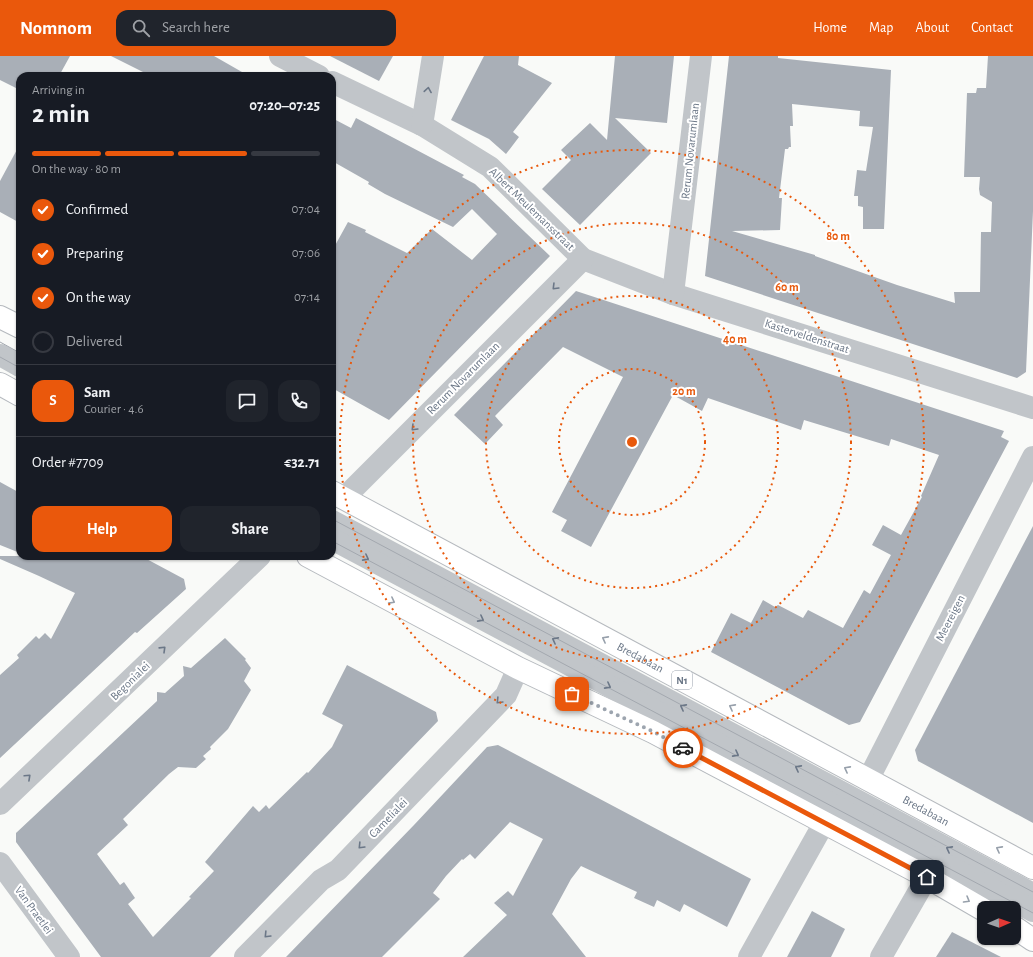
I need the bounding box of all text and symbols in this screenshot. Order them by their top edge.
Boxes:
search box [116,10,396,46]
icon: search [130,17,152,39]
text: Nomnom [20,19,92,38]
text: Search here [162,20,230,35]
text: Home [813,21,847,35]
text: Map [869,21,893,35]
text: About [915,21,949,35]
text: Contact [971,21,1013,35]
text: Arriving in [32,84,85,97]
one-way arrow [423,87,432,94]
text: 07:20–07:25 [249,98,320,113]
text: 2 min [32,101,90,127]
street label: Rerum Novarumlaan [679,102,701,200]
text: On the way · 80 m [32,163,121,176]
street label: Albert Meulemansstraat [487,165,577,253]
icon: check [32,199,54,221]
text: Confirmed [66,202,128,217]
text: 07:04 [292,203,320,216]
text: 80 m [826,230,850,242]
icon: check [32,243,54,265]
text: Preparing [66,246,123,261]
text: 07:06 [292,247,320,260]
text: 60 m [775,281,799,293]
one-way arrow [552,282,560,290]
icon: check [32,287,54,309]
text: On the way [66,290,131,305]
text: 07:14 [294,291,320,304]
street label: Kasterveldenstraat [763,317,851,355]
text: 40 m [723,333,747,345]
text: Delivered [66,334,123,349]
street label: Rerum Novarumlaan [425,340,501,416]
button: chat [226,380,268,422]
button: phone [278,380,320,422]
text: Sam [84,385,110,400]
text: 20 m [672,385,696,397]
text: S [49,393,57,408]
text: Courier · 4.6 [84,403,144,416]
one-way arrow [411,423,418,431]
centre of rings [625,435,639,449]
text: Order #7709 [32,455,104,470]
text: €32.71 [284,455,320,470]
button: Help [32,506,172,552]
button: Share [180,506,320,552]
one-way arrow [362,553,370,561]
street label: Meereigen [933,593,967,643]
one-way arrow [388,596,395,603]
one-way arrow [477,614,484,622]
one-way arrow [602,636,610,643]
one-way arrow [552,637,560,645]
street label: Bredabaan [615,640,666,675]
one-way arrow [158,646,166,654]
street label: Begonialei [108,660,152,702]
road number: N1 [672,671,692,689]
pin [555,677,589,711]
one-way arrow [604,682,612,689]
icon: bag [561,683,583,705]
one-way arrow [496,696,504,704]
one-way arrow [729,704,736,712]
one-way arrow [680,705,687,712]
courier [663,728,703,768]
icon: car [672,737,694,759]
one-way arrow [731,749,739,757]
one-way arrow [794,765,802,773]
one-way arrow [844,766,851,773]
one-way arrow [23,774,31,782]
street label: Bredabaan [901,793,951,828]
street label: Camelialei [366,796,410,840]
one-way arrow [358,841,366,849]
one-way arrow [946,846,954,853]
one-way arrow [995,847,1003,854]
pin [910,860,944,894]
icon: home [916,866,938,888]
street label: Van Praetlei [13,884,55,936]
one-way arrow [962,895,970,902]
north arrow [977,901,1021,945]
map controls [977,901,1021,945]
one-way arrow [264,930,272,938]

